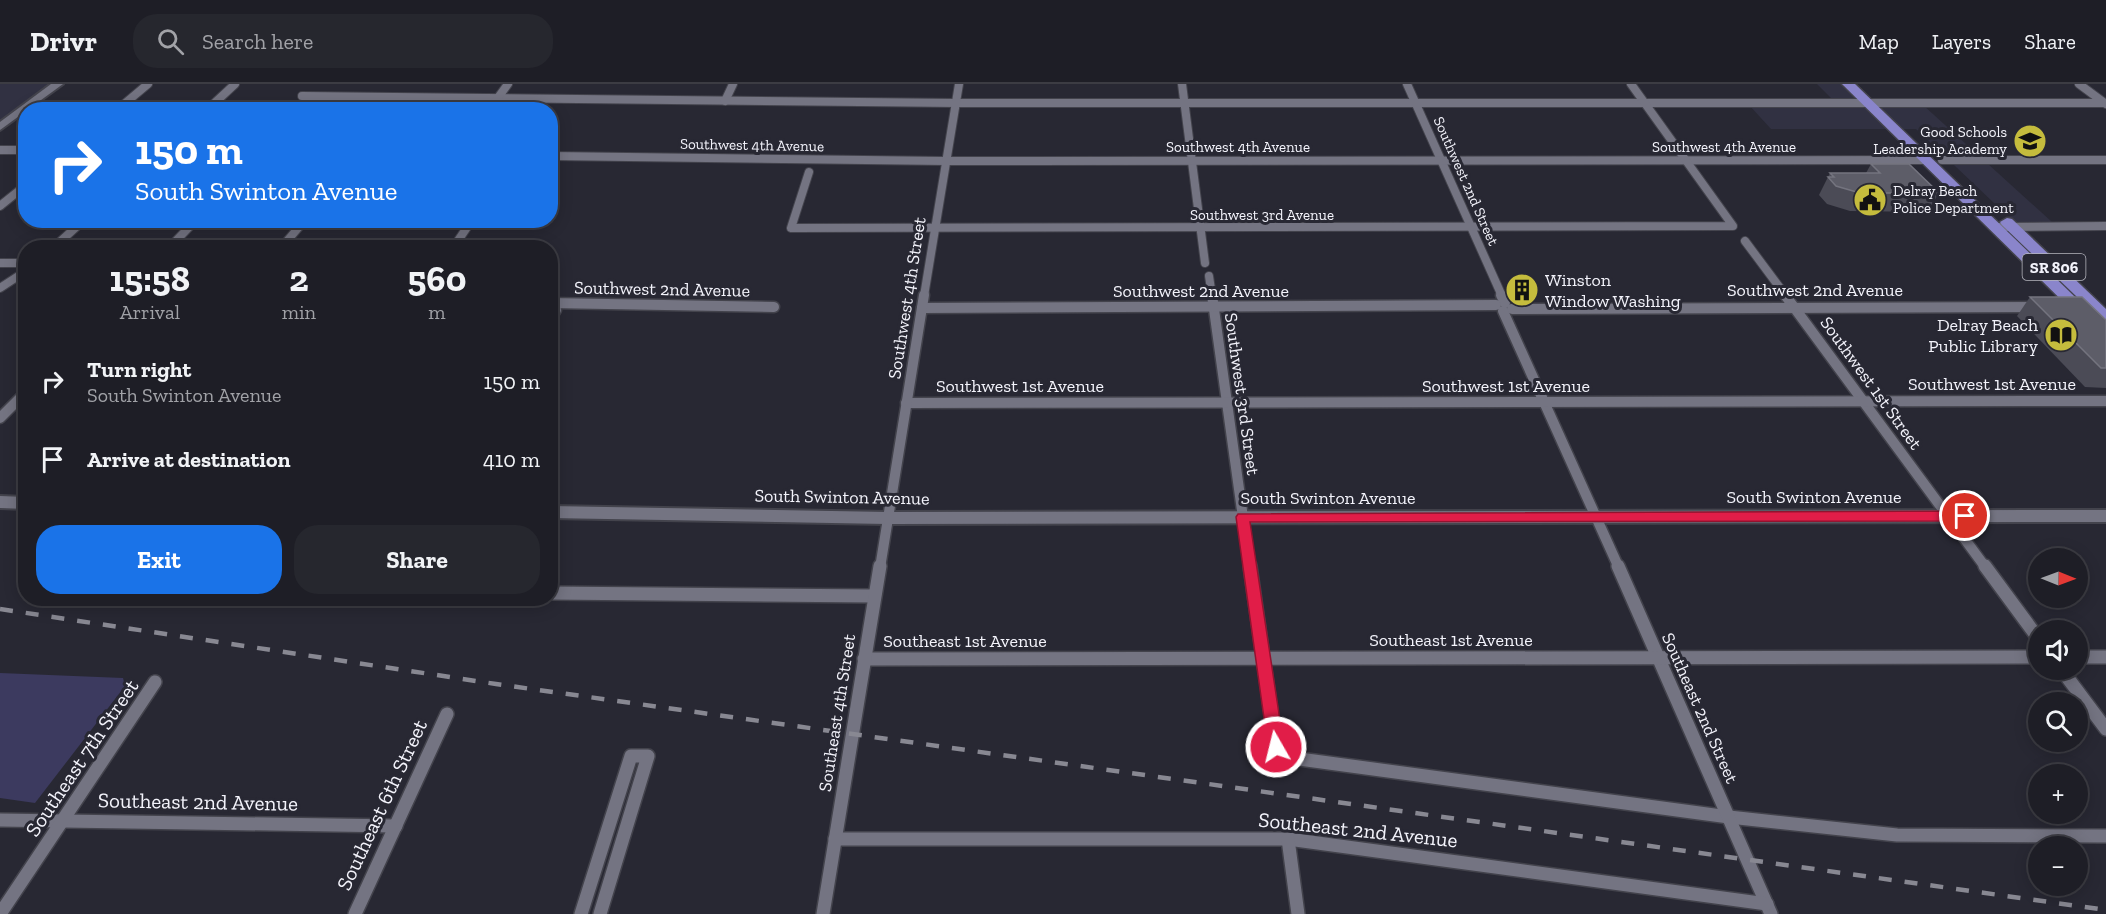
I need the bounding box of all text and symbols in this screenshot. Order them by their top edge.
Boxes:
search box [133,14,553,68]
text: Drivr [30,25,97,58]
icon: search [154,25,187,58]
text: Search here [202,28,313,55]
text: Map [1859,29,1899,54]
text: Layers [1932,29,1991,54]
text: Share [2024,29,2076,54]
street label: Southwest 2nd Street [1429,114,1503,249]
place label: Good Schools Leadership Academy [1873,123,2007,158]
school or university icon: Good Schools Leadership Academy [2012,123,2048,159]
text: 150 m [135,124,243,175]
icon: right [36,126,114,204]
street label: Southwest 4th Avenue [680,135,824,155]
street label: Southwest 4th Avenue [1166,138,1310,156]
street label: Southwest 4th Avenue [1652,138,1796,156]
text: South Swinton Avenue [135,175,398,207]
public building icon: Delray Beach Police Department [1852,182,1888,218]
place label: Delray Beach Police Department [1893,182,2014,217]
street label: Southwest 3rd Avenue [1190,206,1334,224]
street label: Southwest 4th Street [883,215,931,381]
road number: SR 806 [2022,254,2086,280]
text: 15:58 [110,257,190,300]
text: 2 [289,257,308,300]
text: 560 [408,257,466,300]
place label: Winston Window Washing [1545,269,1681,312]
building icon: Winston Window Washing [1504,272,1540,308]
street label: Southwest 2nd Avenue [574,276,750,302]
street label: Southwest 2nd Avenue [1727,279,1903,301]
street label: Southwest 2nd Avenue [1113,280,1289,302]
text: Arrival [120,300,180,324]
text: min [282,300,316,324]
text: m [428,300,446,324]
street label: Southwest 3rd Street [1220,311,1264,477]
street label: Southwest 1st Street [1815,312,1927,454]
place label: Delray Beach Public Library [1928,314,2039,357]
library icon: Delray Beach Public Library [2043,317,2079,353]
text: Turn right [87,356,191,383]
icon: right [36,365,69,398]
text: 150 m [484,368,540,395]
street label: Southwest 1st Avenue [1908,373,2076,395]
street label: Southwest 1st Avenue [936,375,1104,397]
street label: Southwest 1st Avenue [1422,375,1590,397]
text: South Swinton Avenue [87,383,281,407]
icon: arrive [36,443,69,476]
text: Arrive at destination [87,446,290,473]
text: 410 m [483,446,540,473]
street label: South Swinton Avenue [754,484,930,510]
street label: South Swinton Avenue [1726,486,1902,508]
street label: South Swinton Avenue [1240,487,1416,509]
pin [1939,490,1990,541]
icon: arrive [1948,499,1981,532]
button: Exit [36,525,282,594]
button: Share [294,525,540,594]
north arrow [2028,548,2088,608]
map controls [2028,548,2088,896]
button: sound [2028,620,2088,680]
street label: Southeast 1st Avenue [1369,629,1533,651]
street label: Southeast 2nd Street [1657,629,1743,787]
street label: Southeast 1st Avenue [883,630,1047,652]
street label: Southeast 4th Street [814,632,860,793]
street label: Southeast 7th Street [20,674,144,841]
button: search [2028,692,2088,752]
street label: Southeast 6th Street [331,715,432,894]
position arrow [1244,715,1308,779]
button: + [2028,764,2088,824]
street label: Southeast 2nd Avenue [98,787,298,816]
street label: Southeast 2nd Avenue [1257,807,1459,852]
button: − [2028,836,2088,896]

